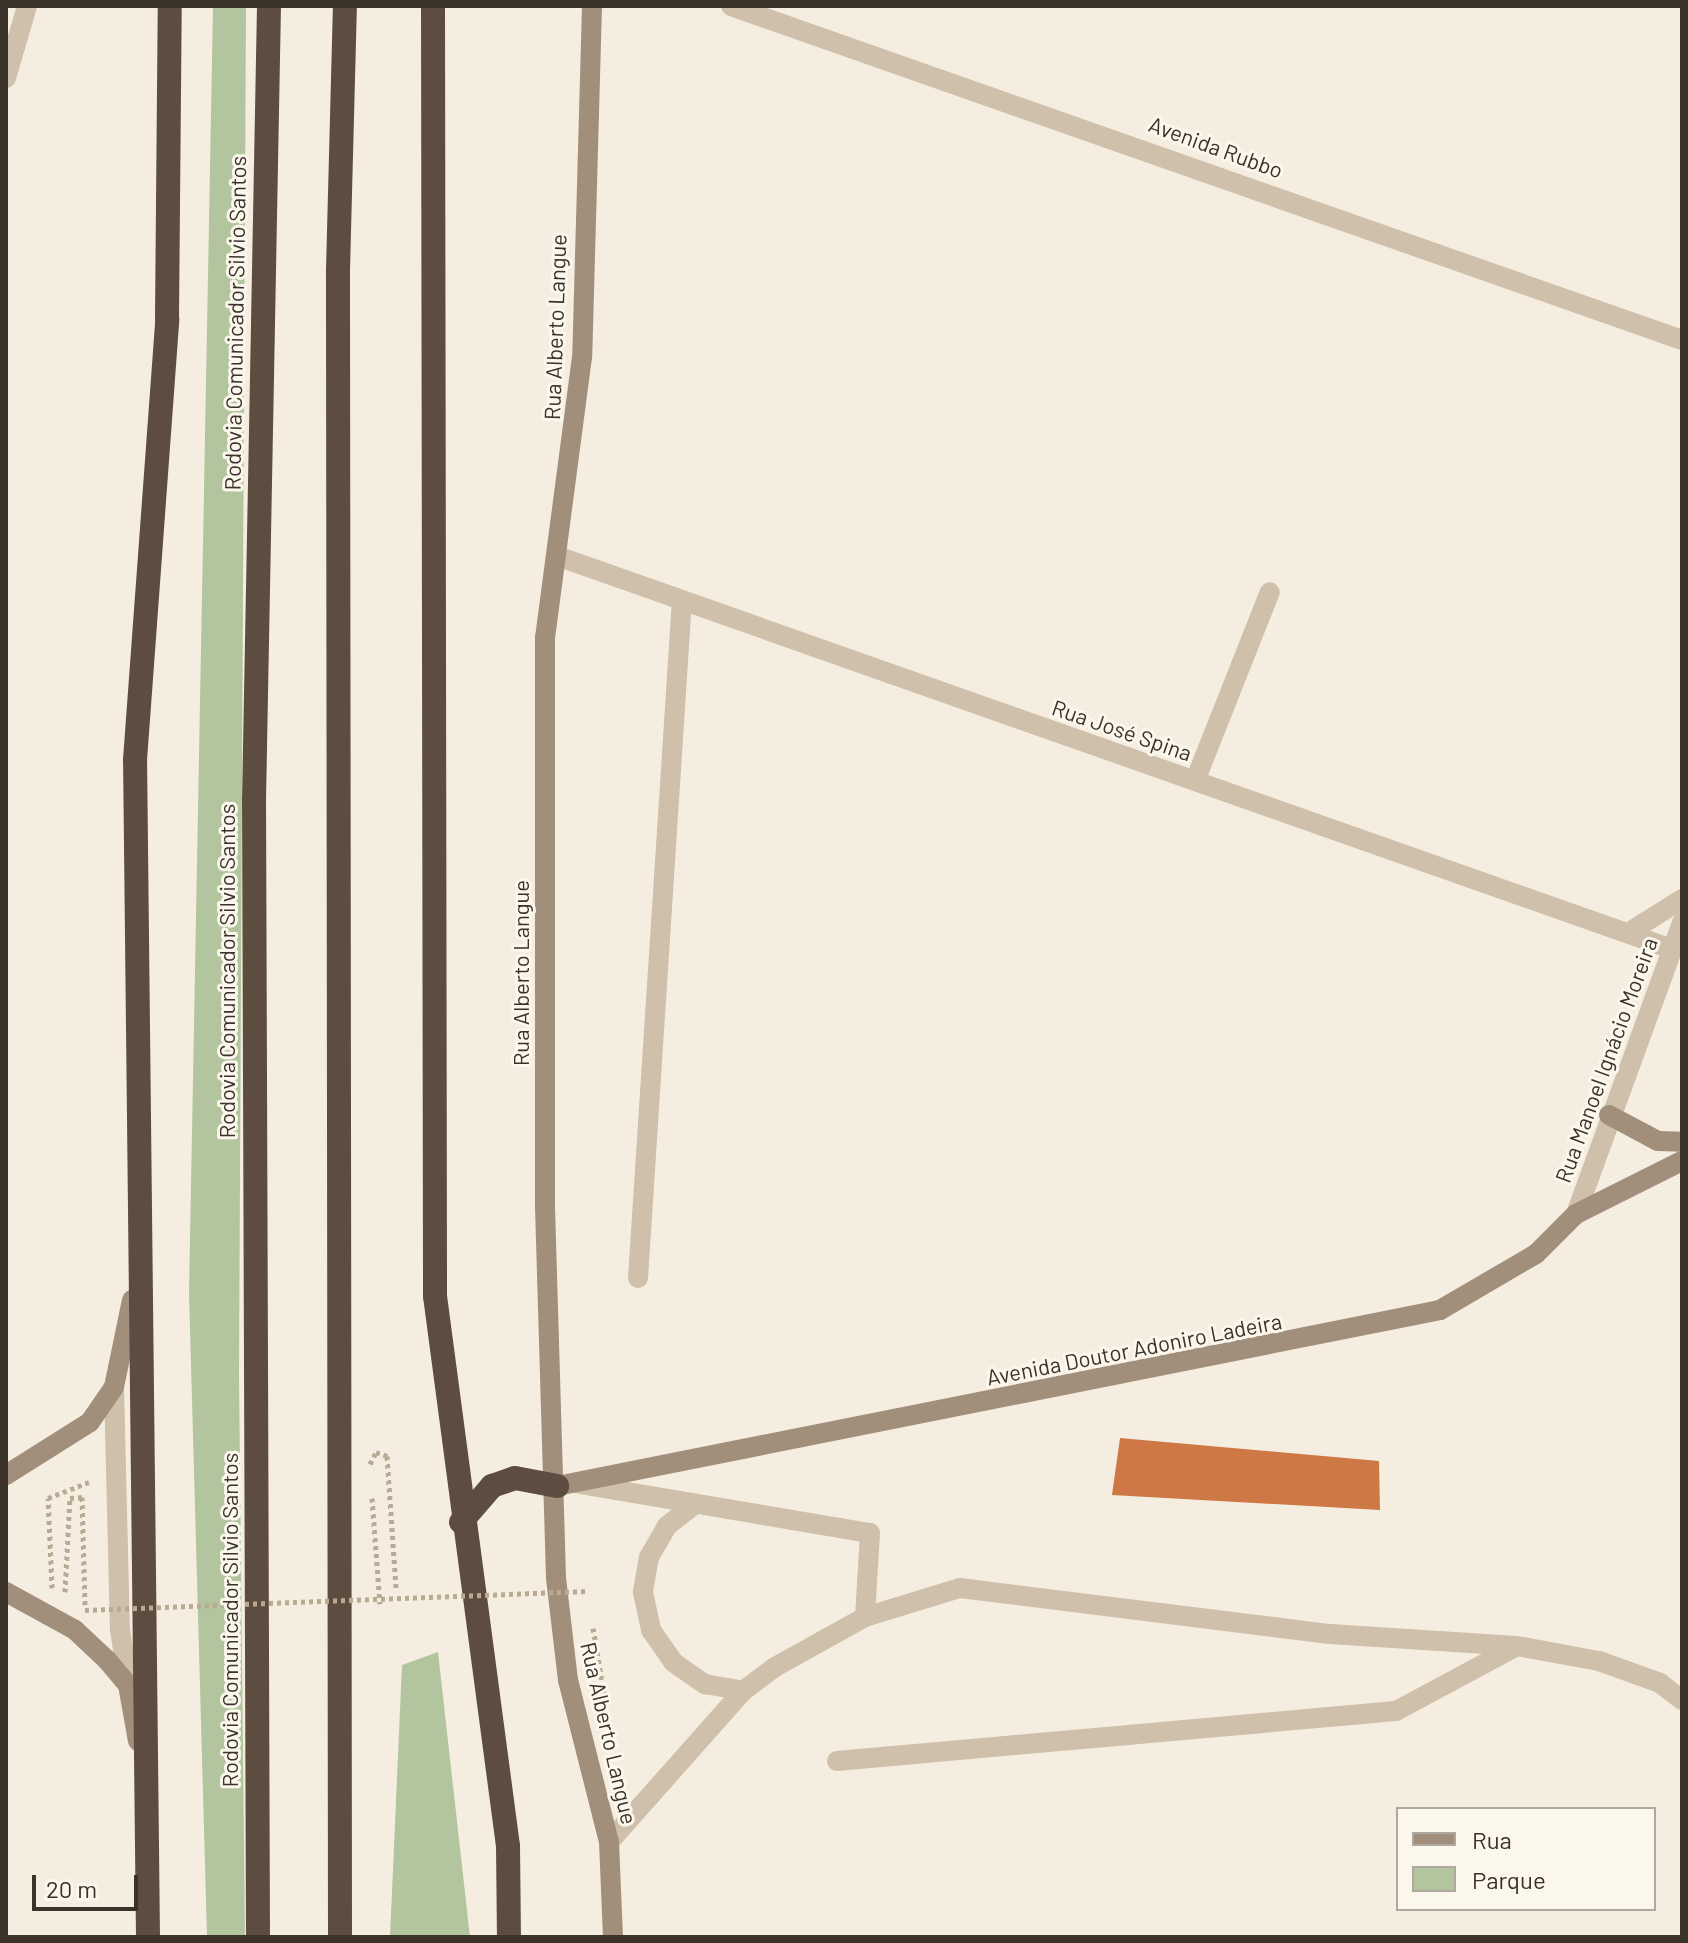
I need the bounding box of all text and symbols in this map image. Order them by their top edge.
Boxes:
street label: Avenida Rubbo [1145,111,1287,183]
street label: Rodovia Comunicador Silvio Santos [219,155,251,491]
street label: Rua Alberto Langue [539,234,571,420]
street label: Rua José Spina [1049,694,1195,766]
street label: Rodovia Comunicador Silvio Santos [214,804,240,1138]
street label: Rua Alberto Langue [508,880,534,1066]
street label: Rua Manoel Ignácio Moreira [1549,934,1663,1186]
street label: Avenida Doutor Adoniro Ladeira [984,1307,1284,1391]
street label: Rodovia Comunicador Silvio Santos [217,1453,243,1787]
street label: Rua Alberto Langue [575,1639,643,1827]
legend [1396,1807,1656,1911]
text: Rua [1472,1825,1512,1854]
scale bar [36,1859,142,1909]
text: Parque [1472,1865,1546,1894]
text: 20 m [46,1874,97,1903]

